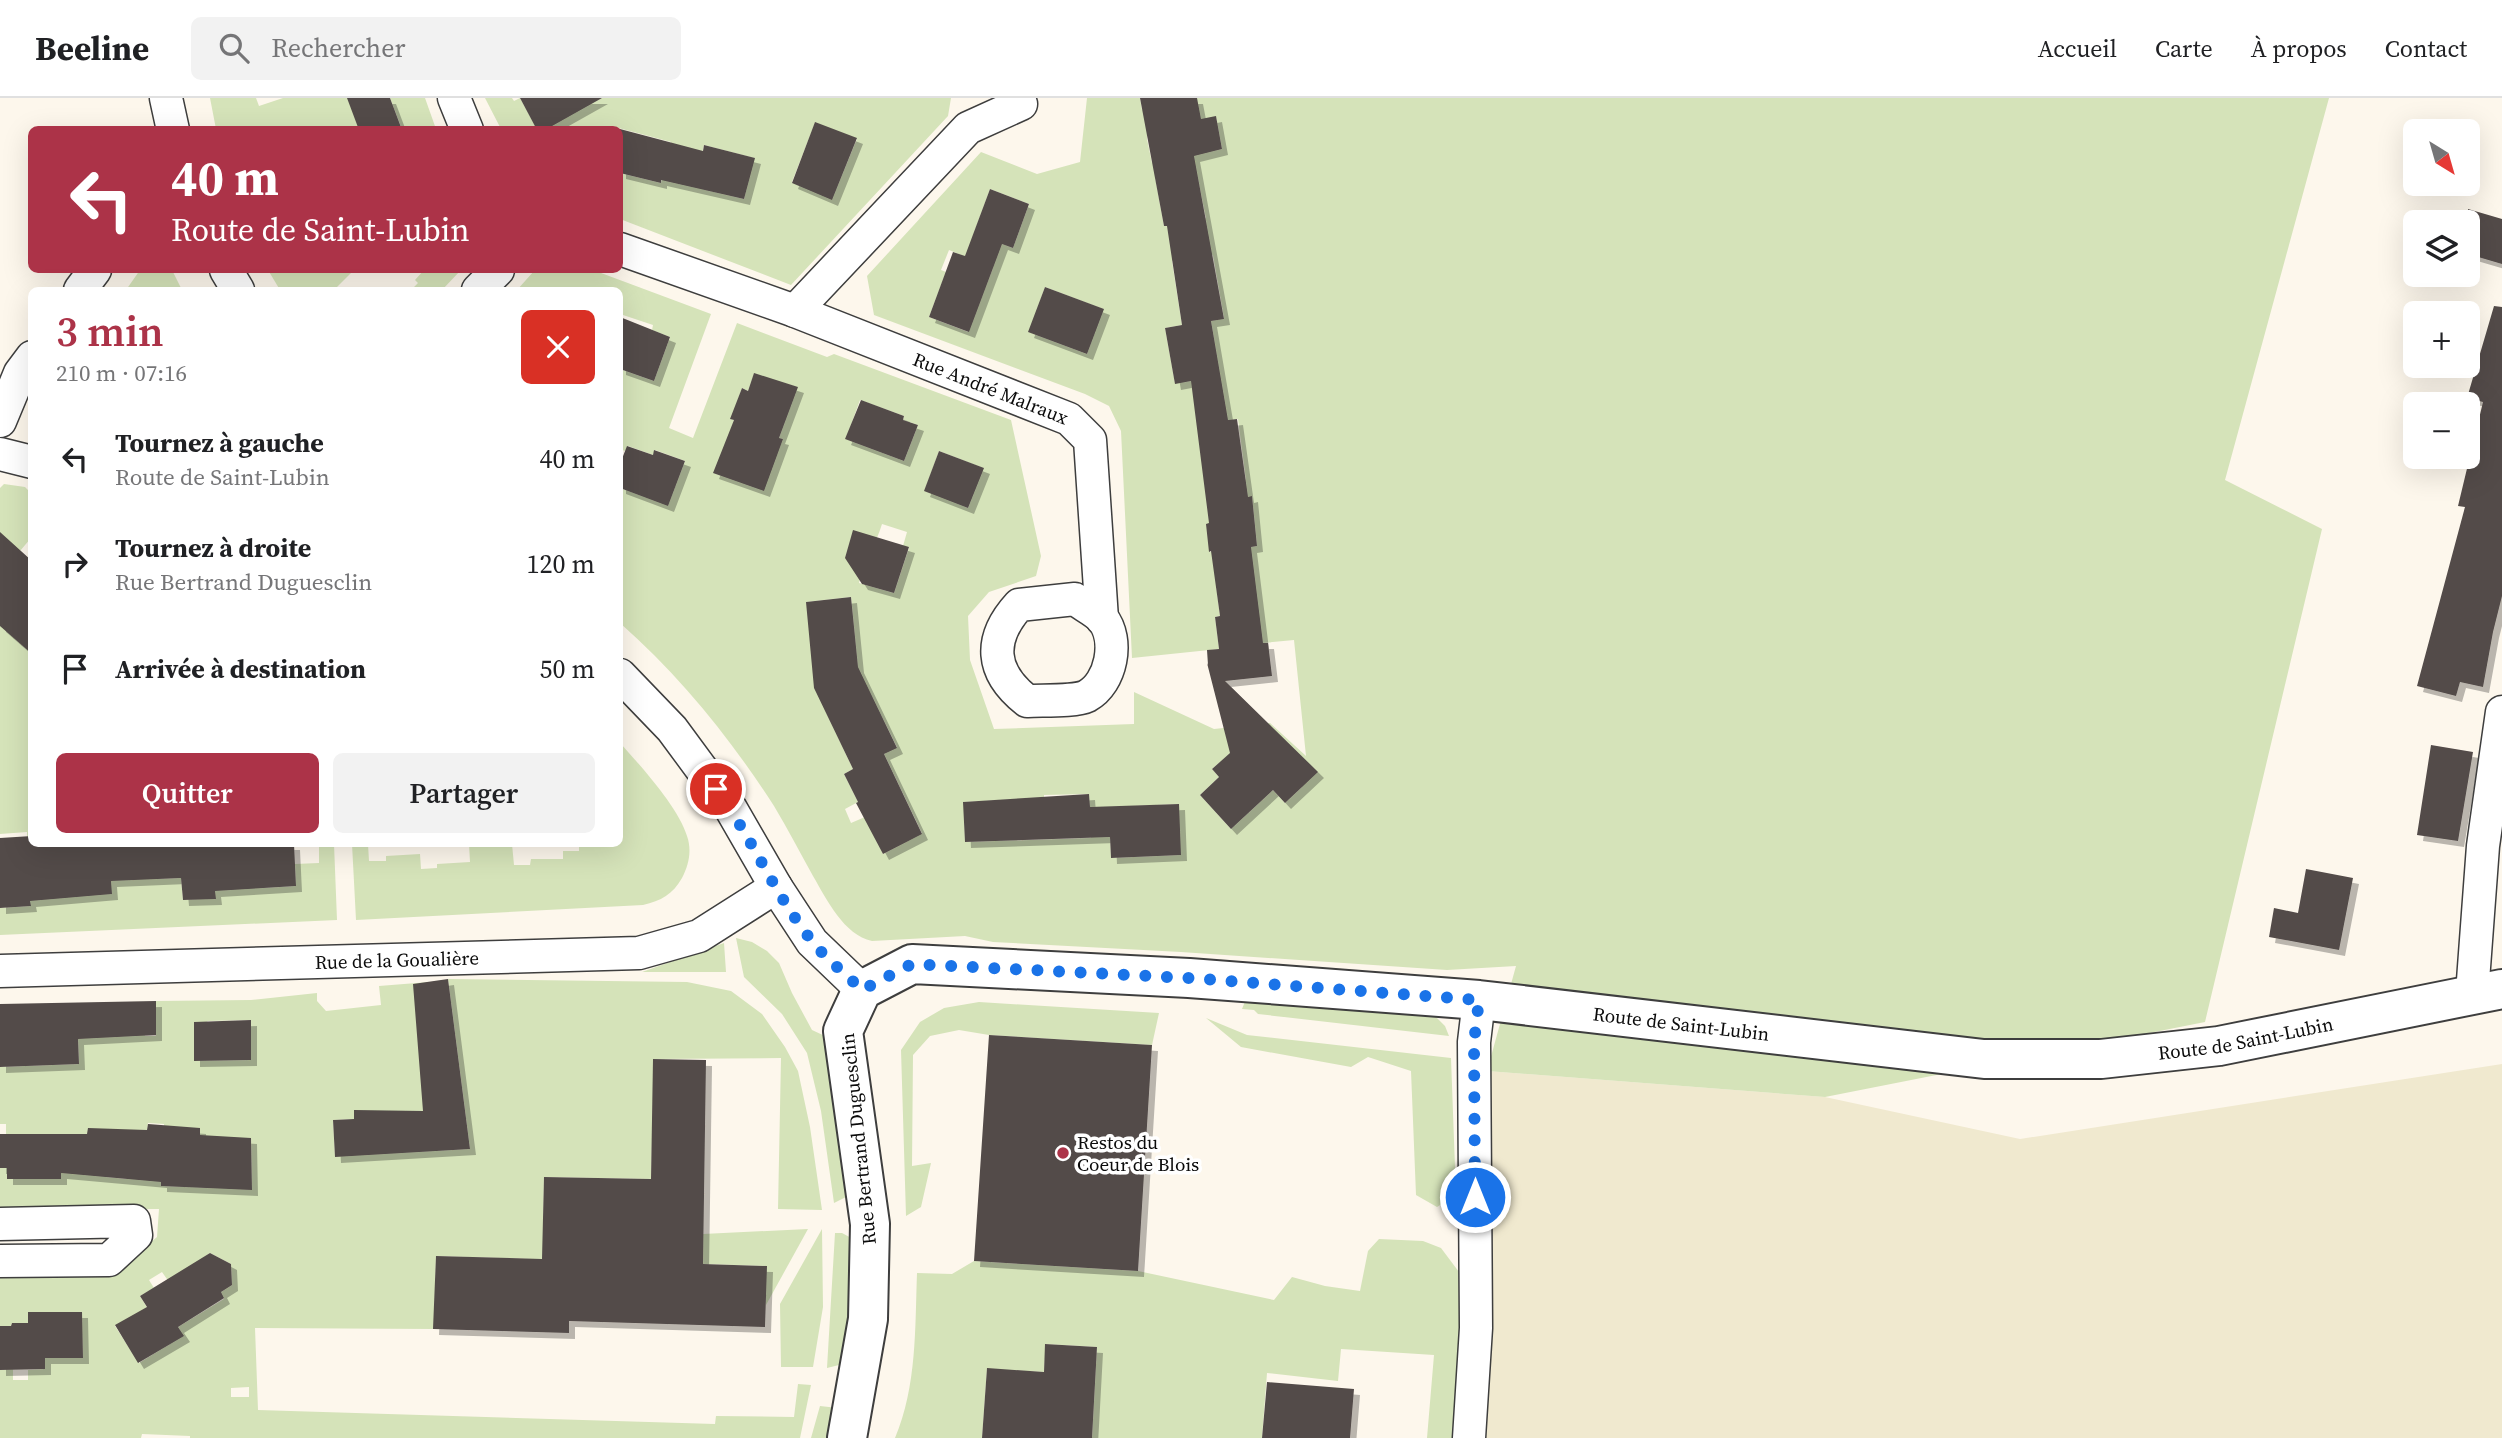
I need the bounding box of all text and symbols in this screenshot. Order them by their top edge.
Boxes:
search box [191,17,681,80]
text: Beeline [35,26,149,71]
icon: search [215,29,253,67]
text: Rechercher [271,30,405,66]
text: Accueil [2038,32,2117,65]
text: Carte [2155,32,2213,65]
text: À propos [2251,32,2347,65]
text: Contact [2385,32,2467,65]
north arrow [2403,119,2480,196]
map controls [2403,119,2480,469]
text: 40 m [171,144,279,211]
icon: left [56,154,147,245]
text: Route de Saint-Lubin [171,208,470,252]
button: layers [2403,210,2480,287]
button: + [2403,301,2480,378]
text: 3 min [56,302,164,360]
button: close [521,310,595,384]
street label: Rue André Malraux [909,346,1072,430]
text: 210 m · 07:16 [56,357,187,389]
button: − [2403,392,2480,469]
text: Tournez à gauche [115,425,324,461]
icon: left [56,440,94,478]
text: 40 m [540,441,595,477]
text: Route de Saint-Lubin [115,461,330,493]
text: Tournez à droite [115,530,311,566]
icon: right [56,545,94,583]
text: 120 m [527,546,595,582]
text: Rue Bertrand Duguesclin [115,566,372,598]
icon: arrive [56,650,94,688]
text: Arrivée à destination [115,651,366,687]
text: 50 m [540,651,595,687]
button: Quitter [56,753,319,833]
button: Partager [333,753,595,833]
pin [686,759,746,819]
icon: arrive [697,770,735,808]
street label: Rue de la Goualière [314,945,479,975]
street label: Route de Saint-Lubin [1591,1000,1771,1047]
street label: Route de Saint-Lubin [2157,1010,2335,1066]
street label: Rue Bertrand Duguesclin [834,1032,882,1246]
place label: Restos du Coeur de Blois [1077,1129,1199,1177]
marker: Restos du Coeur de Blois [1055,1145,1071,1161]
position arrow [1438,1160,1512,1234]

